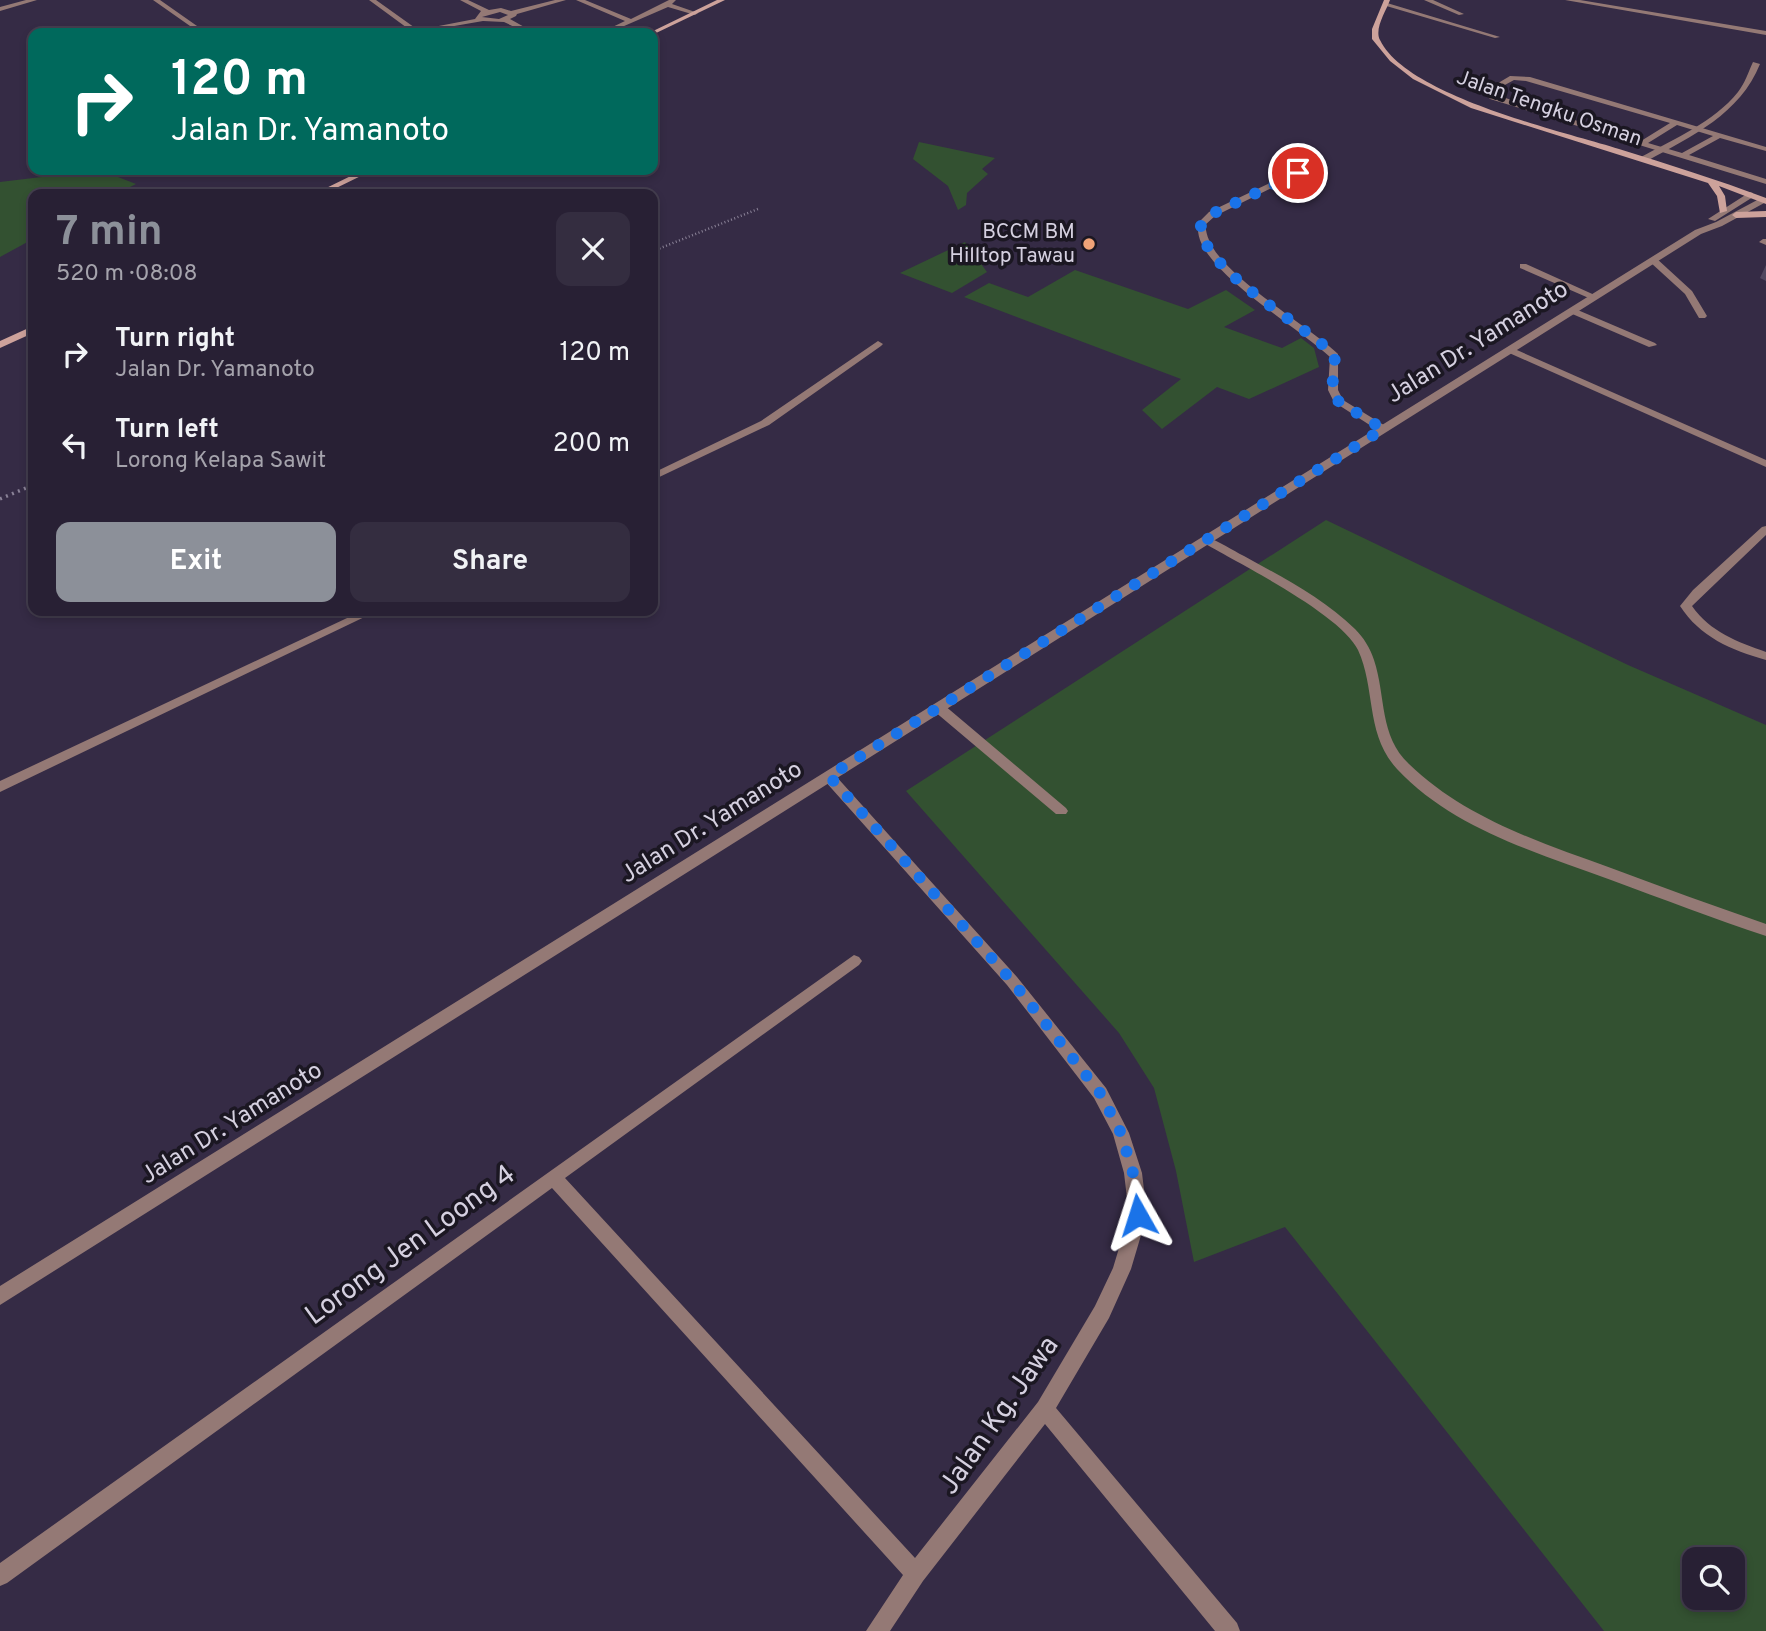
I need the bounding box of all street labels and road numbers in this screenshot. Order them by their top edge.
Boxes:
street label: Jalan Tengku Osman [1453,65,1645,153]
street label: Jalan Dr. Yamanoto [1382,275,1574,411]
street label: Jalan Dr. Yamanoto [616,755,808,891]
street label: Jalan Dr. Yamanoto [136,1056,328,1192]
street label: Lorong Jen Loong 4 [299,1158,523,1334]
street label: Jalan Kg. Jawa [932,1330,1068,1502]

